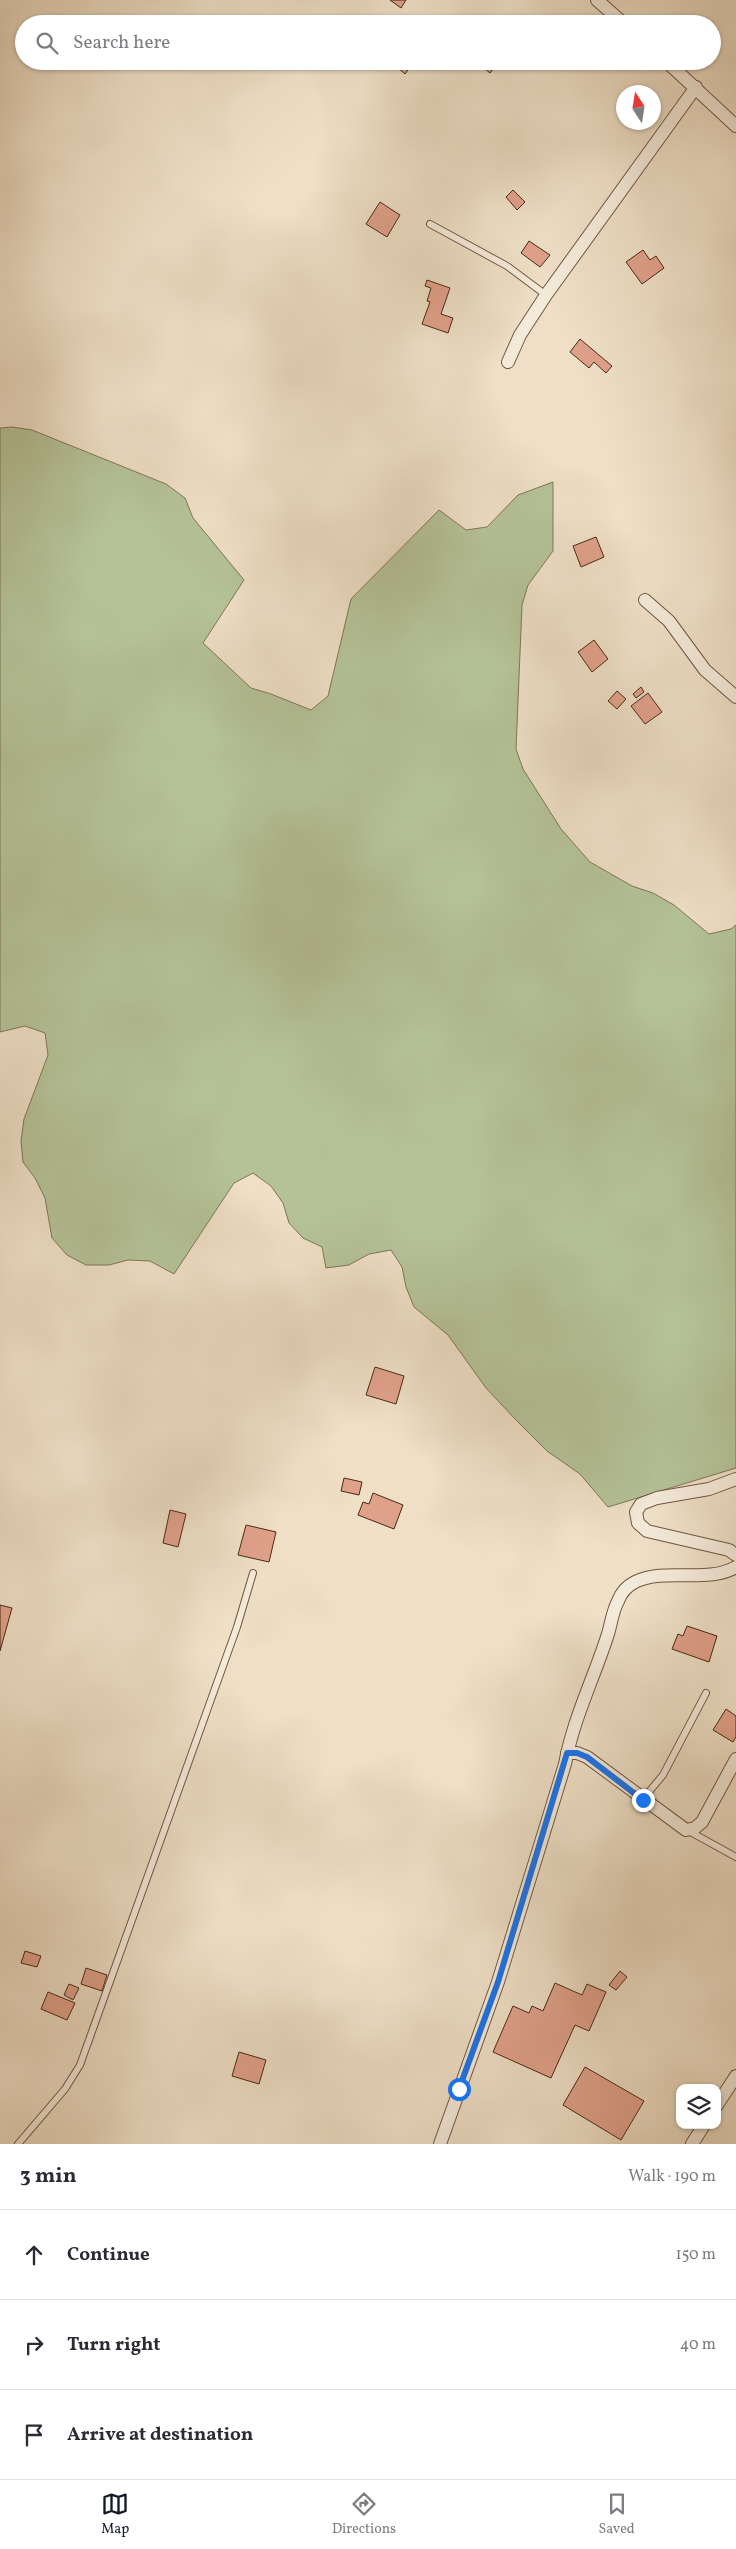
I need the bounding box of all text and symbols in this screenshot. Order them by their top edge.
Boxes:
search box [15,15,721,70]
icon: search [33,29,61,57]
text: Search here [73,30,170,56]
north arrow [616,85,661,130]
route end [632,1789,655,1812]
route start [448,2078,471,2101]
map controls [676,2084,721,2129]
button: layers [676,2084,721,2129]
text: 3 min [20,2162,76,2191]
text: Walk · 190 m [628,2166,716,2188]
icon: ahead [20,2241,48,2269]
text: Continue [67,2242,150,2268]
text: 150 m [675,2244,716,2266]
icon: right [20,2331,48,2359]
text: Turn right [67,2332,160,2358]
text: 40 m [680,2334,716,2356]
icon: arrive [20,2421,48,2449]
text: Arrive at destination [67,2422,253,2448]
tab: Map [101,2490,129,2539]
tab: Directions [332,2490,396,2539]
tab: Saved [599,2490,635,2539]

